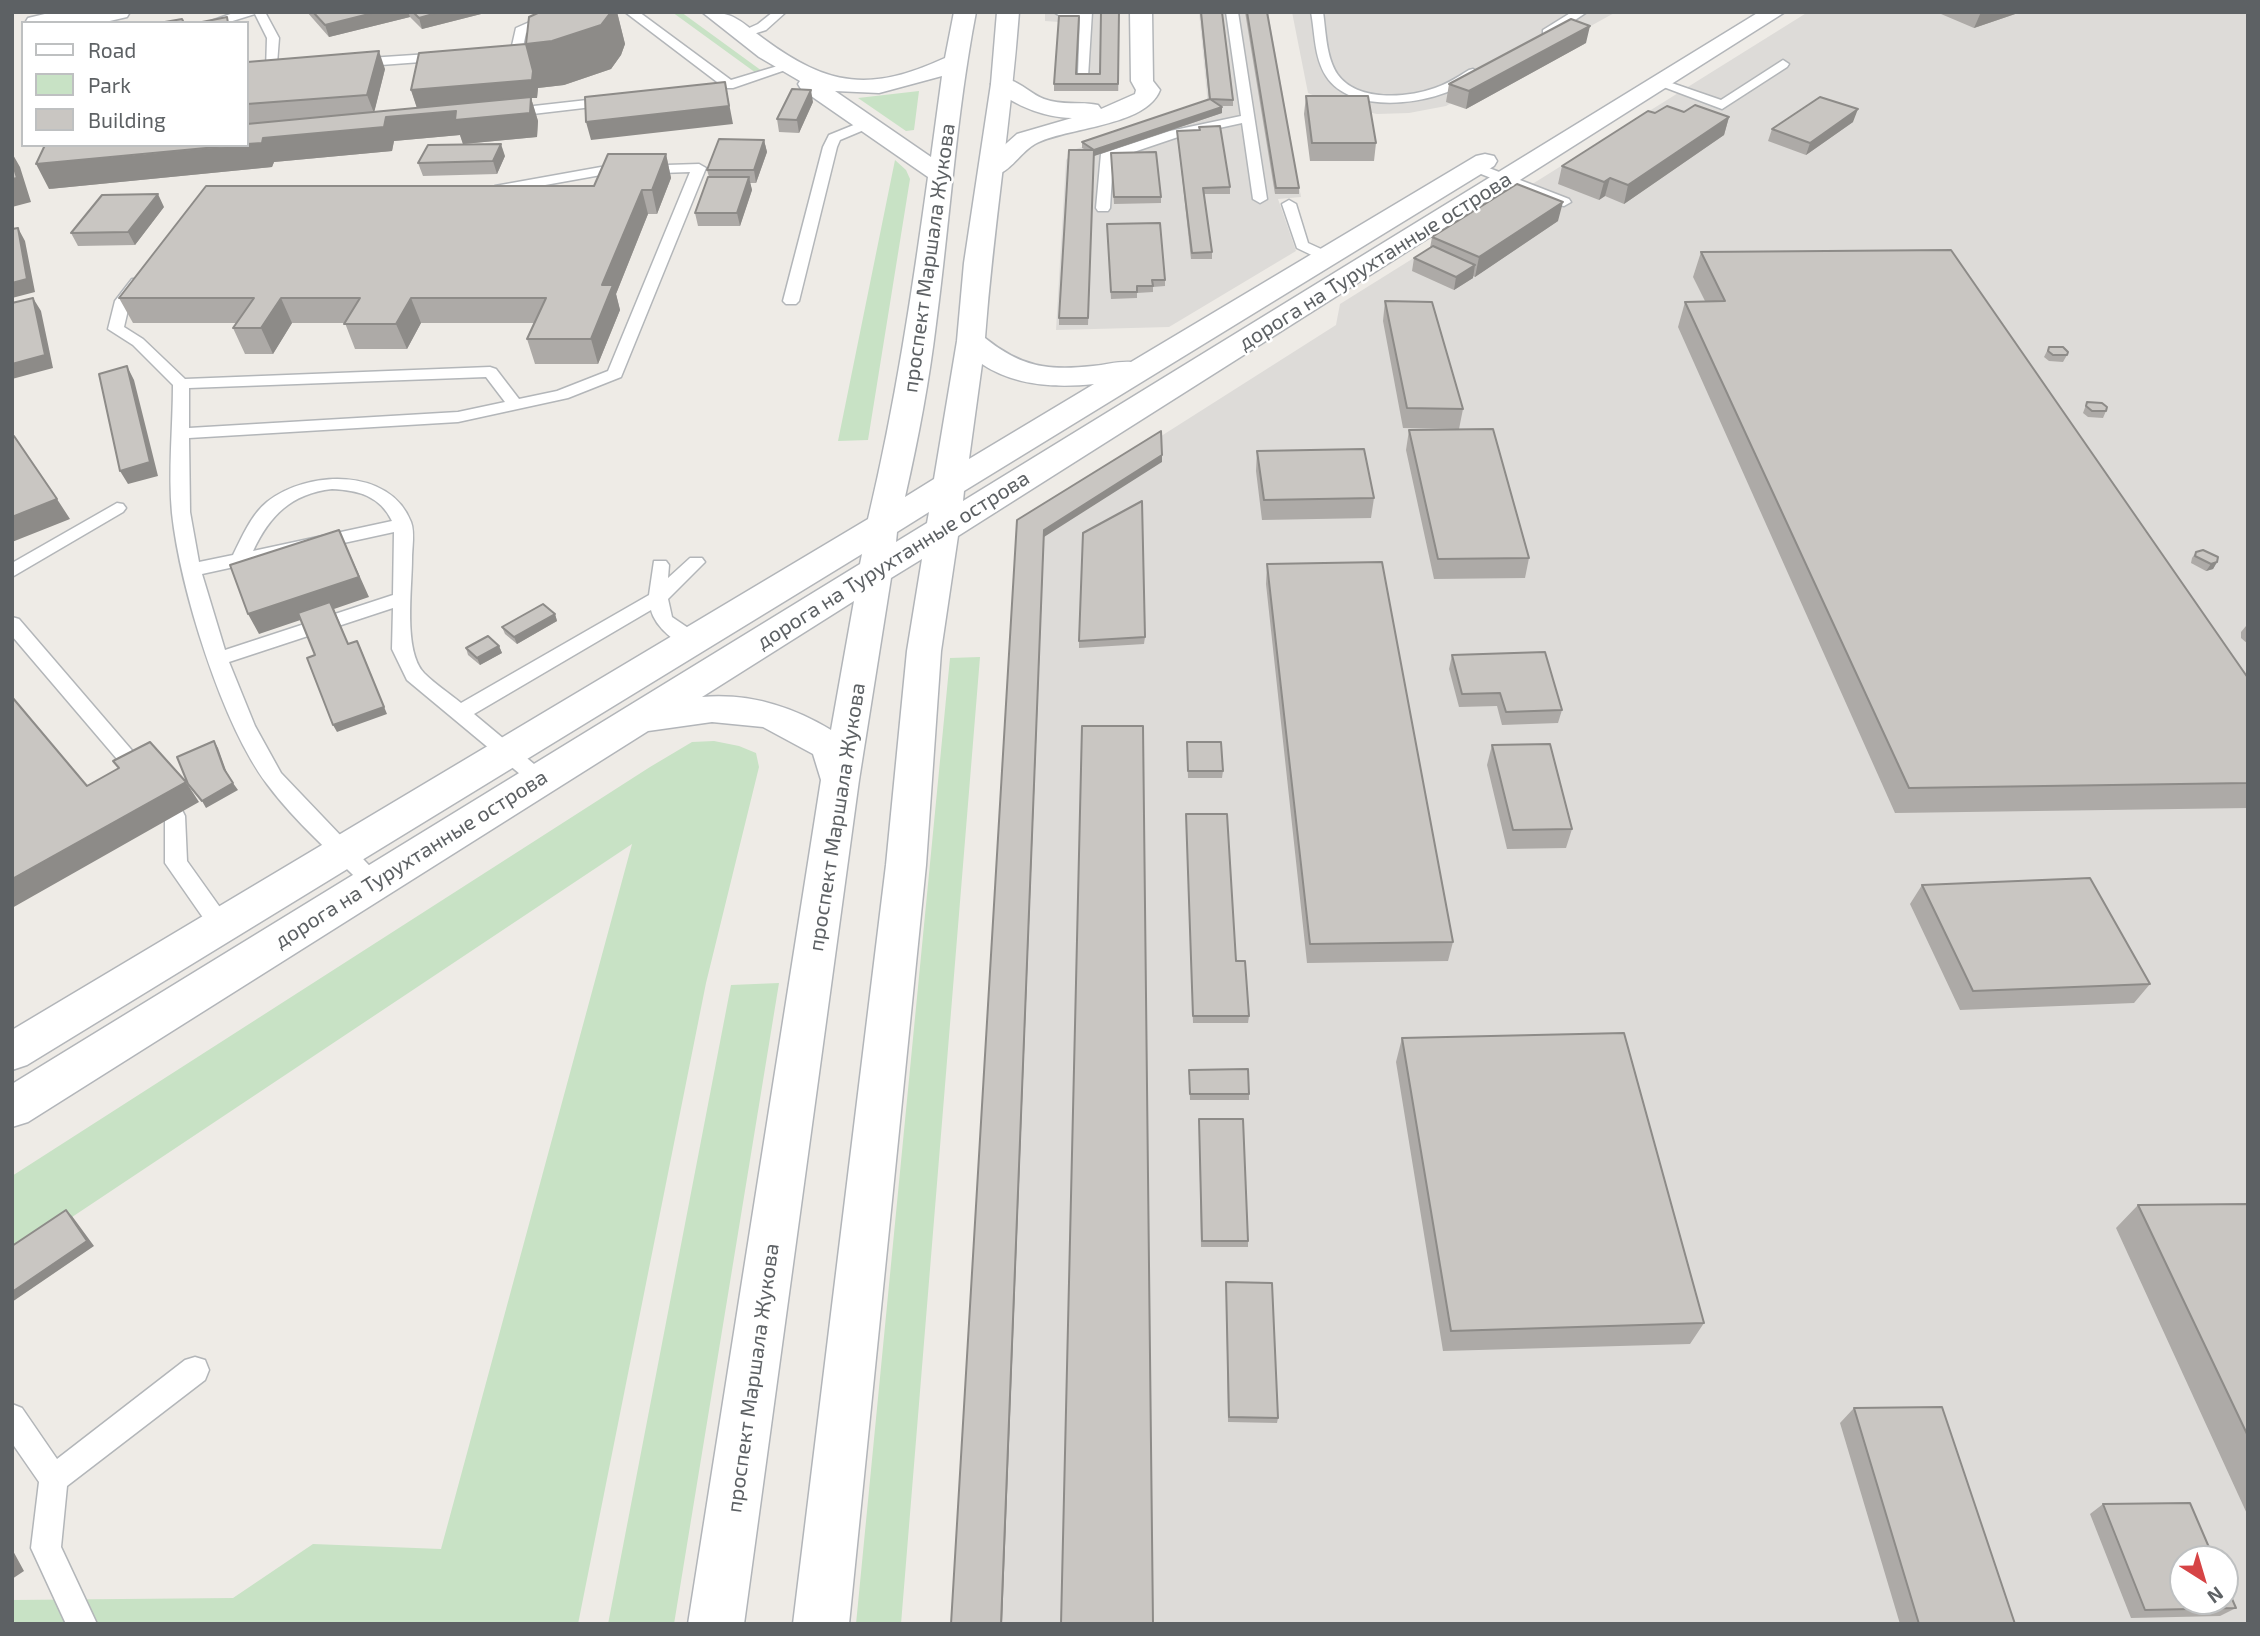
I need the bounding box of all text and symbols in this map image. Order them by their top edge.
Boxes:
legend [21,21,248,147]
text: Road [88,37,136,62]
text: Park [88,72,131,97]
text: Building [88,107,166,132]
street label: проспект Маршала Жукова [898,122,960,394]
street label: дорога на Турухтанные острова [1234,166,1516,356]
street label: дорога на Турухтанные острова [752,465,1034,655]
street label: проспект Маршала Жукова [803,681,871,953]
street label: дорога на Турухтанные острова [270,764,552,954]
street label: проспект Маршала Жукова [722,1242,784,1514]
north arrow [2169,1545,2239,1615]
text: N [2203,1582,2228,1609]

